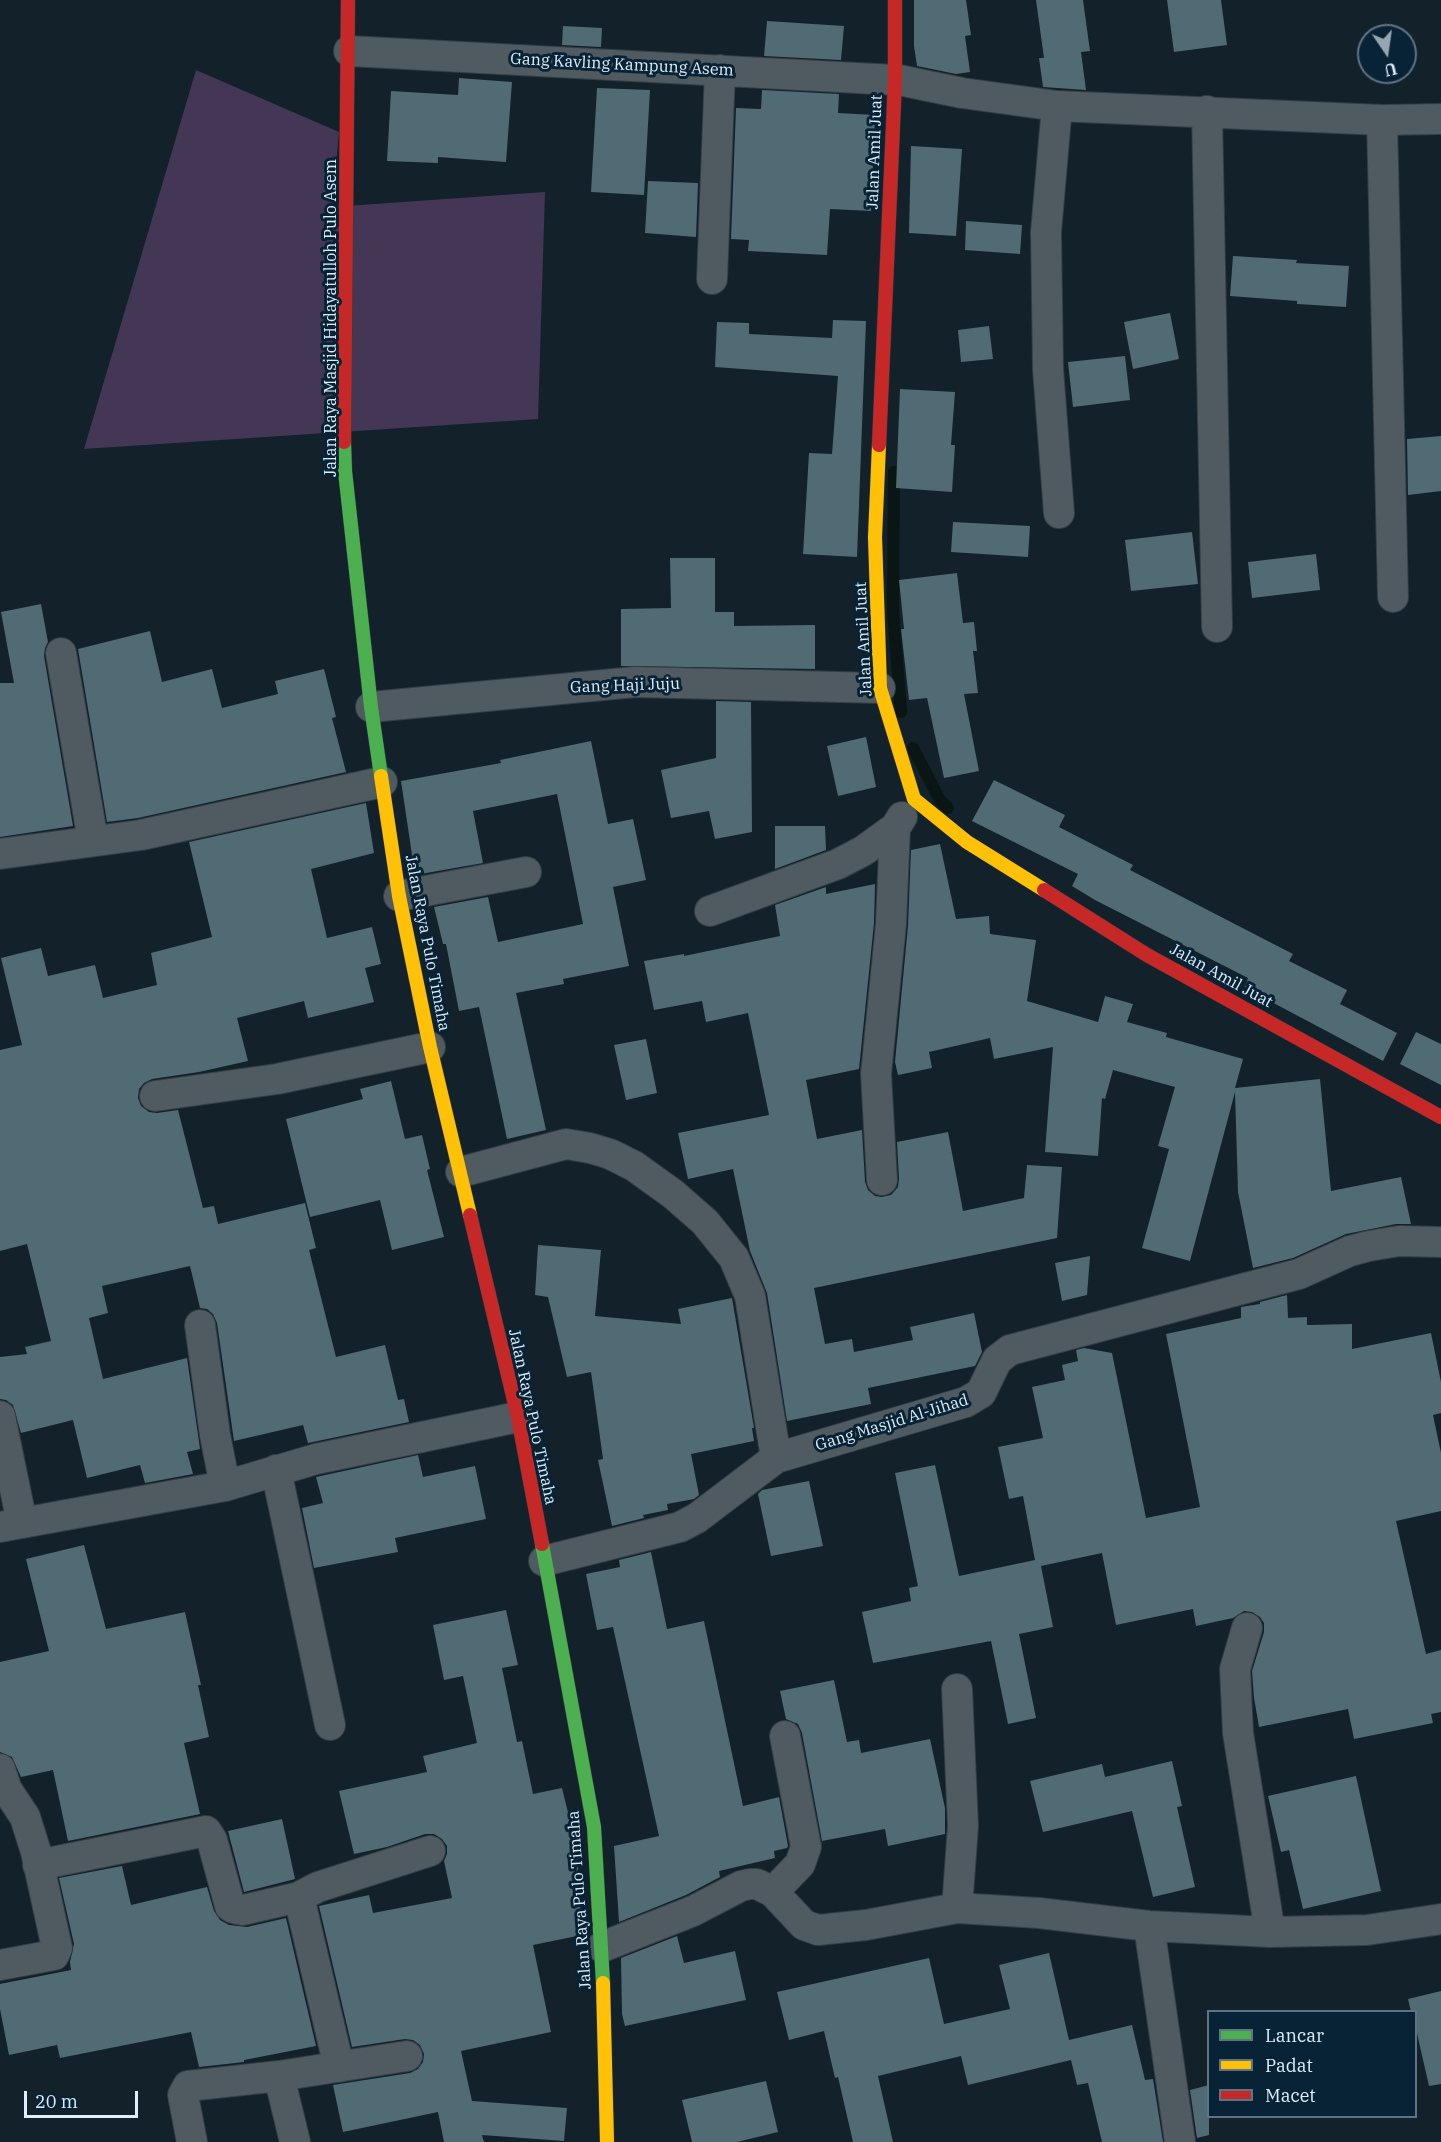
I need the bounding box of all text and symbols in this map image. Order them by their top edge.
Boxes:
north arrow [1357,24,1417,84]
street label: Gang Kavling Kampung Asem [510,50,734,80]
text: U [1382,58,1399,81]
street label: Jalan Amil Juat [863,94,887,210]
street label: Jalan Raya Masjid Hidayatulloh Pulo Asem [321,159,341,477]
street label: Jalan Amil Juat [851,581,877,697]
street label: Gang Haji Juju [570,674,680,698]
street label: Jalan Raya Pulo Timaha [400,853,454,1033]
street label: Jalan Amil Juat [1166,940,1276,1012]
street label: Jalan Raya Pulo Timaha [504,1327,560,1507]
street label: Gang Masjid Al-Jihad [813,1391,971,1455]
street label: Jalan Raya Pulo Timaha [564,1810,596,1990]
legend [1207,2010,1417,2118]
text: Lancar [1265,2024,1324,2047]
text: Padat [1265,2054,1313,2077]
scale bar [27,2079,141,2117]
text: Macet [1265,2084,1316,2107]
text: 20 m [35,2090,78,2113]

